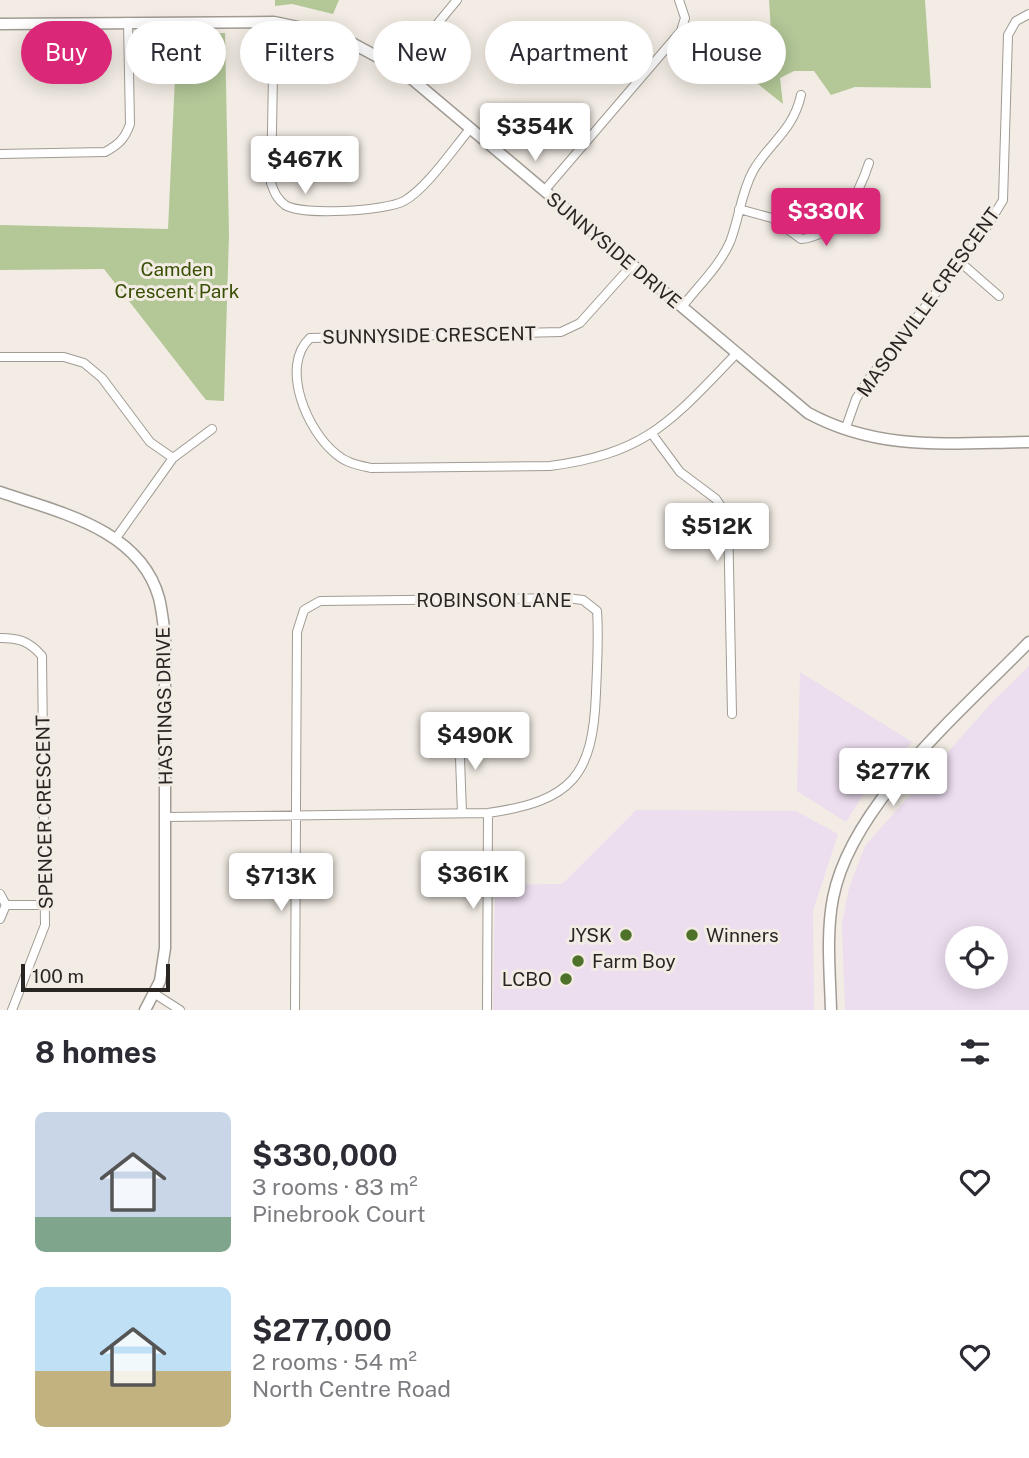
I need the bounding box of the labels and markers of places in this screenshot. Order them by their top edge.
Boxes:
pin: $354K [486,104,584,163]
pin: $467K [256,136,354,196]
pin: $330K [777,188,875,248]
pin: $512K [668,504,766,563]
pin: $490K [426,712,524,772]
pin: $277K [844,748,942,808]
pin: $361K [424,852,522,911]
pin: $713K [232,853,330,913]
place label: JYSK [568,924,612,946]
place label: Winners [706,924,779,946]
marker: JYSK [618,927,634,943]
marker: Winners [684,927,700,943]
place label: Farm Boy [592,950,676,972]
marker: Farm Boy [570,953,586,969]
place label: LCBO [502,968,552,990]
marker: LCBO [558,971,574,987]

